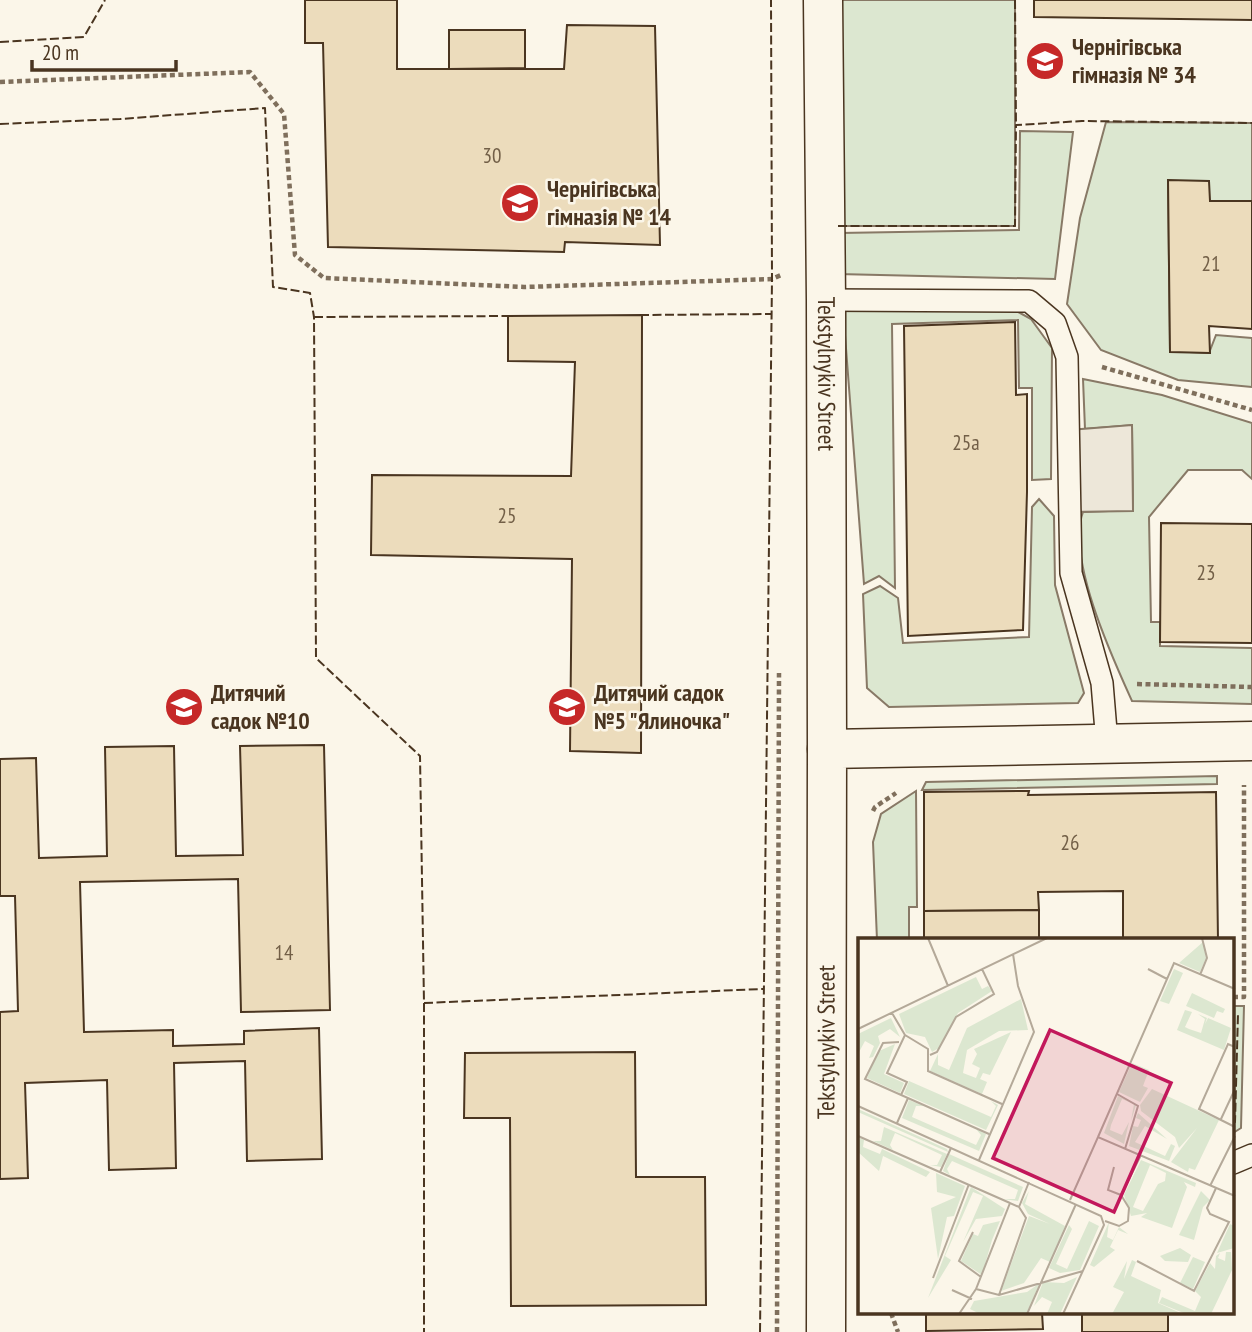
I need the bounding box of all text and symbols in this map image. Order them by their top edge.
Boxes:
scale bar [32,28,175,72]
place label: Чернігівська гімназія № 34 [1072,31,1197,90]
text: 20 m [42,39,79,66]
school or university icon: Чернігівська гімназія № 34 [1024,40,1066,82]
house number: 30 [483,142,501,169]
place label: Чернігівська гімназія № 14 [547,173,672,232]
school or university icon: Чернігівська гімназія № 14 [499,182,541,224]
house number: 21 [1202,250,1220,277]
street label: Tekstylnykiv Street [811,297,842,452]
house number: 25а [952,429,980,456]
house number: 25 [498,502,516,529]
house number: 23 [1197,559,1215,586]
place label: Дитячий садок №10 [211,677,310,736]
place label: Дитячий садок №5 "Ялиночка" [594,677,730,736]
school or university icon: Дитячий садок №10 [163,686,205,728]
school or university icon: Дитячий садок №5 "Ялиночка" [546,686,588,728]
house number: 26 [1061,829,1079,856]
inset map [858,938,1234,1314]
house number: 14 [275,939,294,966]
street label: Tekstylnykiv Street [810,964,842,1119]

